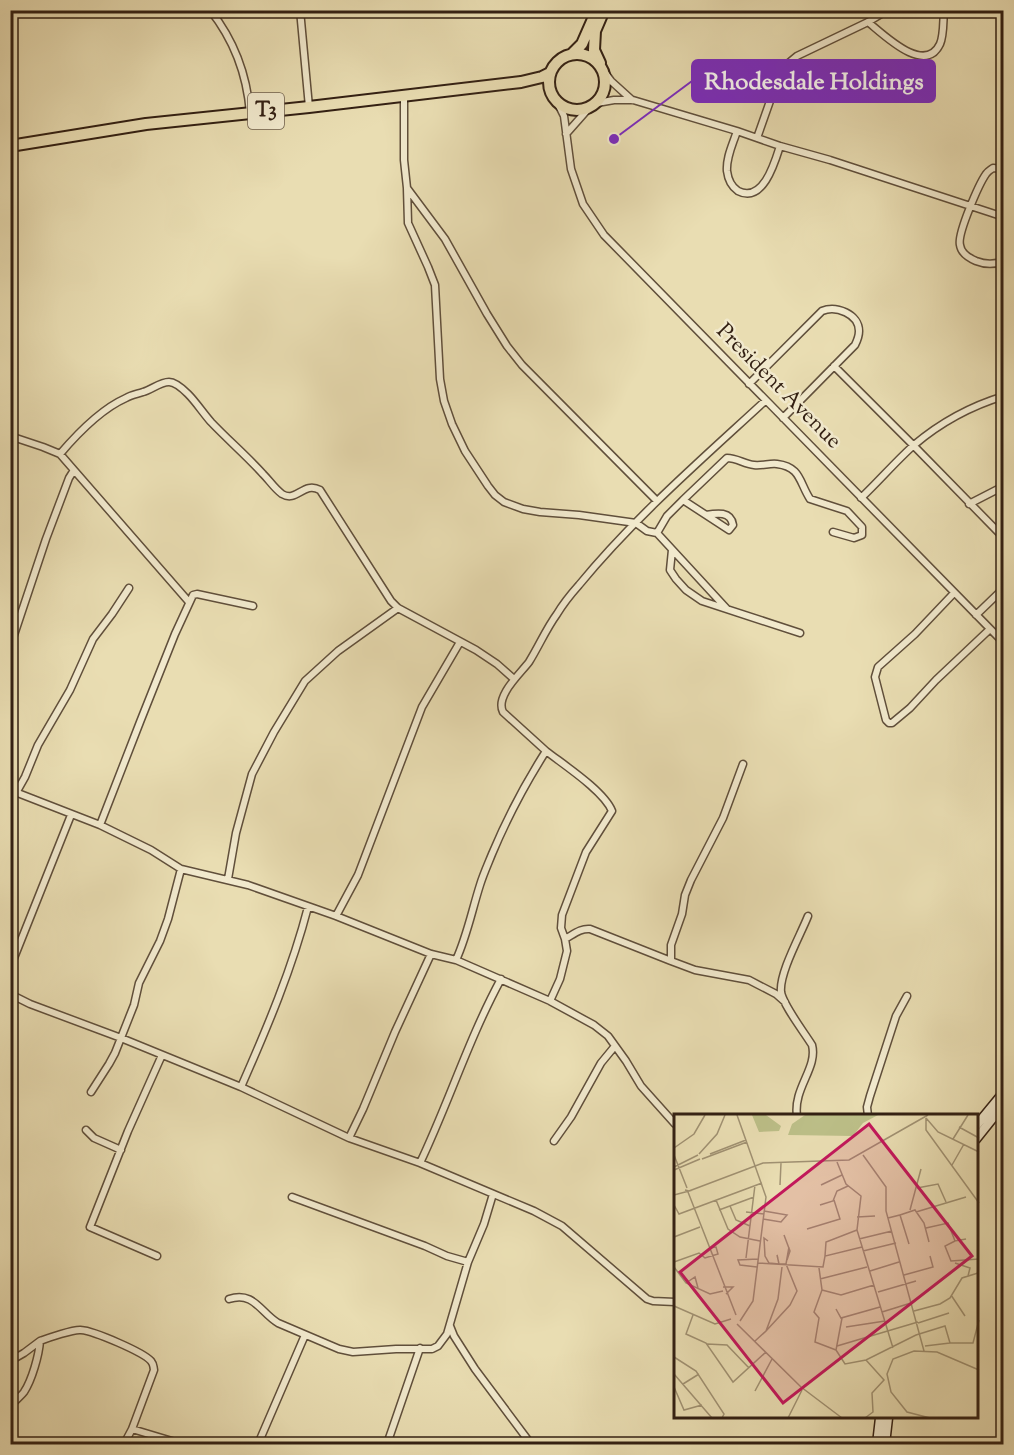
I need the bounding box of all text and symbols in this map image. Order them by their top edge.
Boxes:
callout: Rhodesdale Holdings [692,60,935,102]
text: Rhodesdale Holdings [704,66,924,100]
road number: T3 [248,93,284,129]
street label: President Avenue [708,317,848,457]
inset map [674,1114,978,1419]

